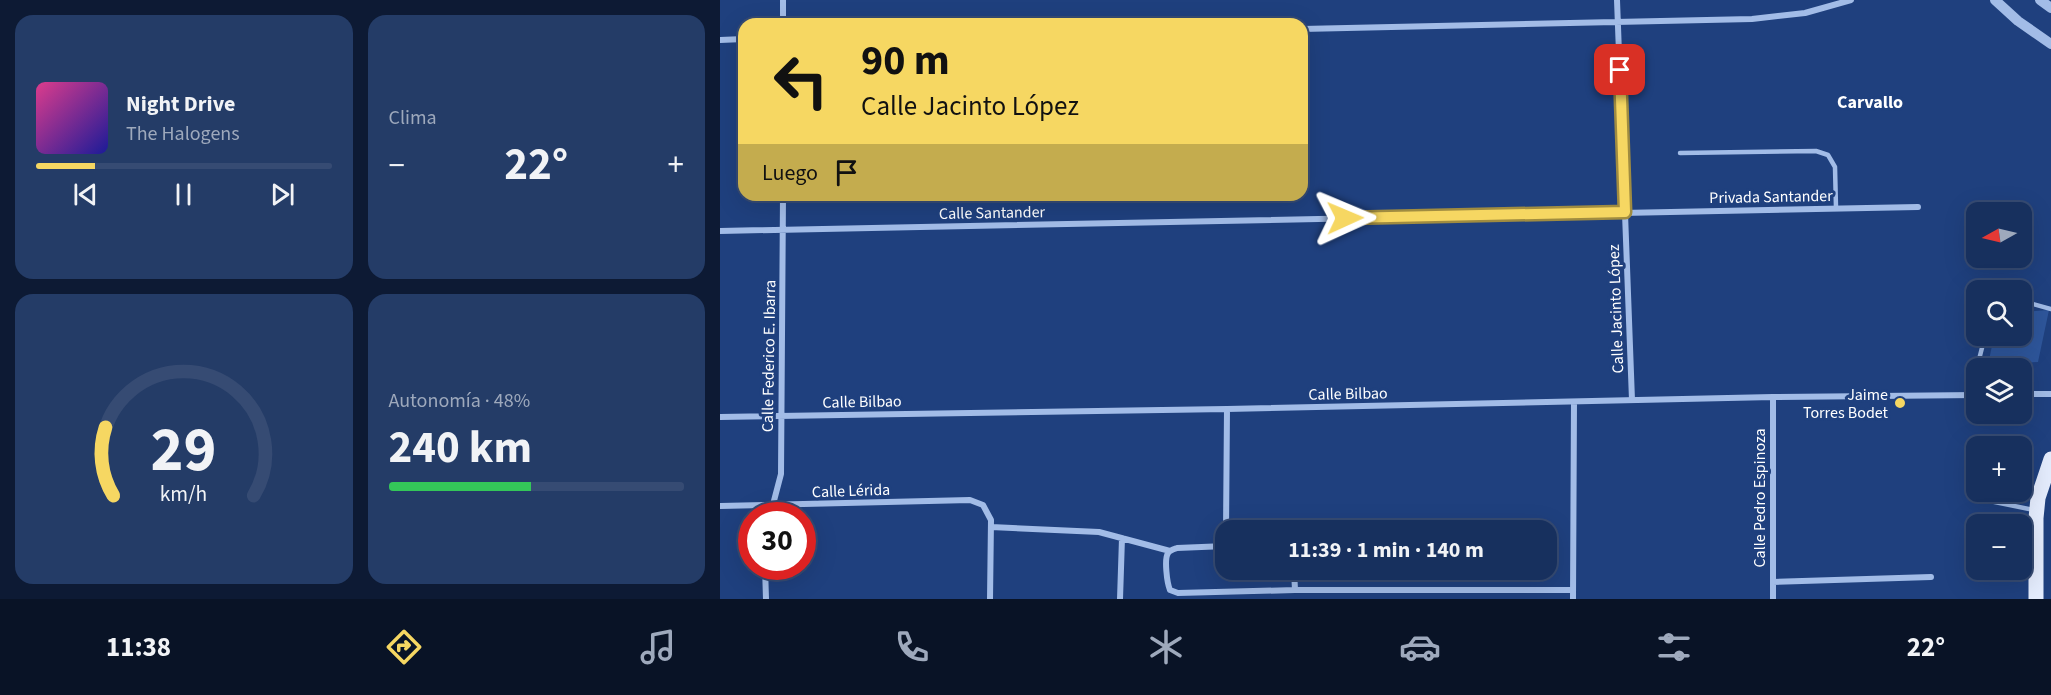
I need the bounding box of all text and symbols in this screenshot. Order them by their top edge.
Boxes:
text: 90 m [861,31,950,91]
icon: left [762,42,840,120]
pin [1594,44,1645,95]
icon: arrive [1603,53,1636,86]
text: Calle Jacinto López [861,87,1079,126]
text: Night Drive [126,88,235,120]
district label: Carvallo [1837,90,1903,115]
text: Clima [389,104,437,132]
text: The Halogens [126,120,240,148]
text: 22° [504,133,568,197]
text: − [389,142,405,189]
text: + [668,142,684,189]
icon: arrive [830,156,863,189]
text: Luego [762,157,818,189]
icon: previous [69,178,102,211]
icon: pause [167,178,200,211]
icon: next [266,178,299,211]
street label: Privada Santander [1709,185,1833,209]
position arrow [1313,186,1377,250]
street label: Calle Santander [939,201,1046,225]
north arrow [1966,202,2032,268]
map controls [1966,202,2032,580]
street label: Calle Jacinto López [1603,244,1629,374]
street label: Calle Federico E. Ibarra [757,280,781,432]
button: search [1966,280,2032,346]
button: layers [1966,358,2032,424]
street label: Calle Bilbao [1308,382,1388,406]
place label: Jaime Torres Bodet [1803,384,1889,424]
text: Autonomía · 48% [389,387,530,415]
street label: Calle Bilbao [822,390,902,414]
marker: Jaime Torres Bodet [1893,396,1907,410]
text: 29 [151,406,217,495]
text: 240 km [389,416,532,480]
street label: Calle Pedro Espinoza [1749,428,1771,568]
button: + [1966,436,2032,502]
text: km/h [160,479,208,510]
street label: Calle Lérida [811,479,891,503]
speed limit sign: 30 [738,502,816,580]
button: − [1966,514,2032,580]
text: 11:39 · 1 min · 140 m [1288,534,1484,566]
icon: directions [383,626,425,668]
icon: music [637,626,679,668]
icon: phone [891,626,933,668]
icon: climate [1145,626,1187,668]
icon: car [1399,626,1441,668]
icon: filters [1653,626,1695,668]
text: 11:38 [106,628,171,667]
text: 22° [1907,628,1945,667]

